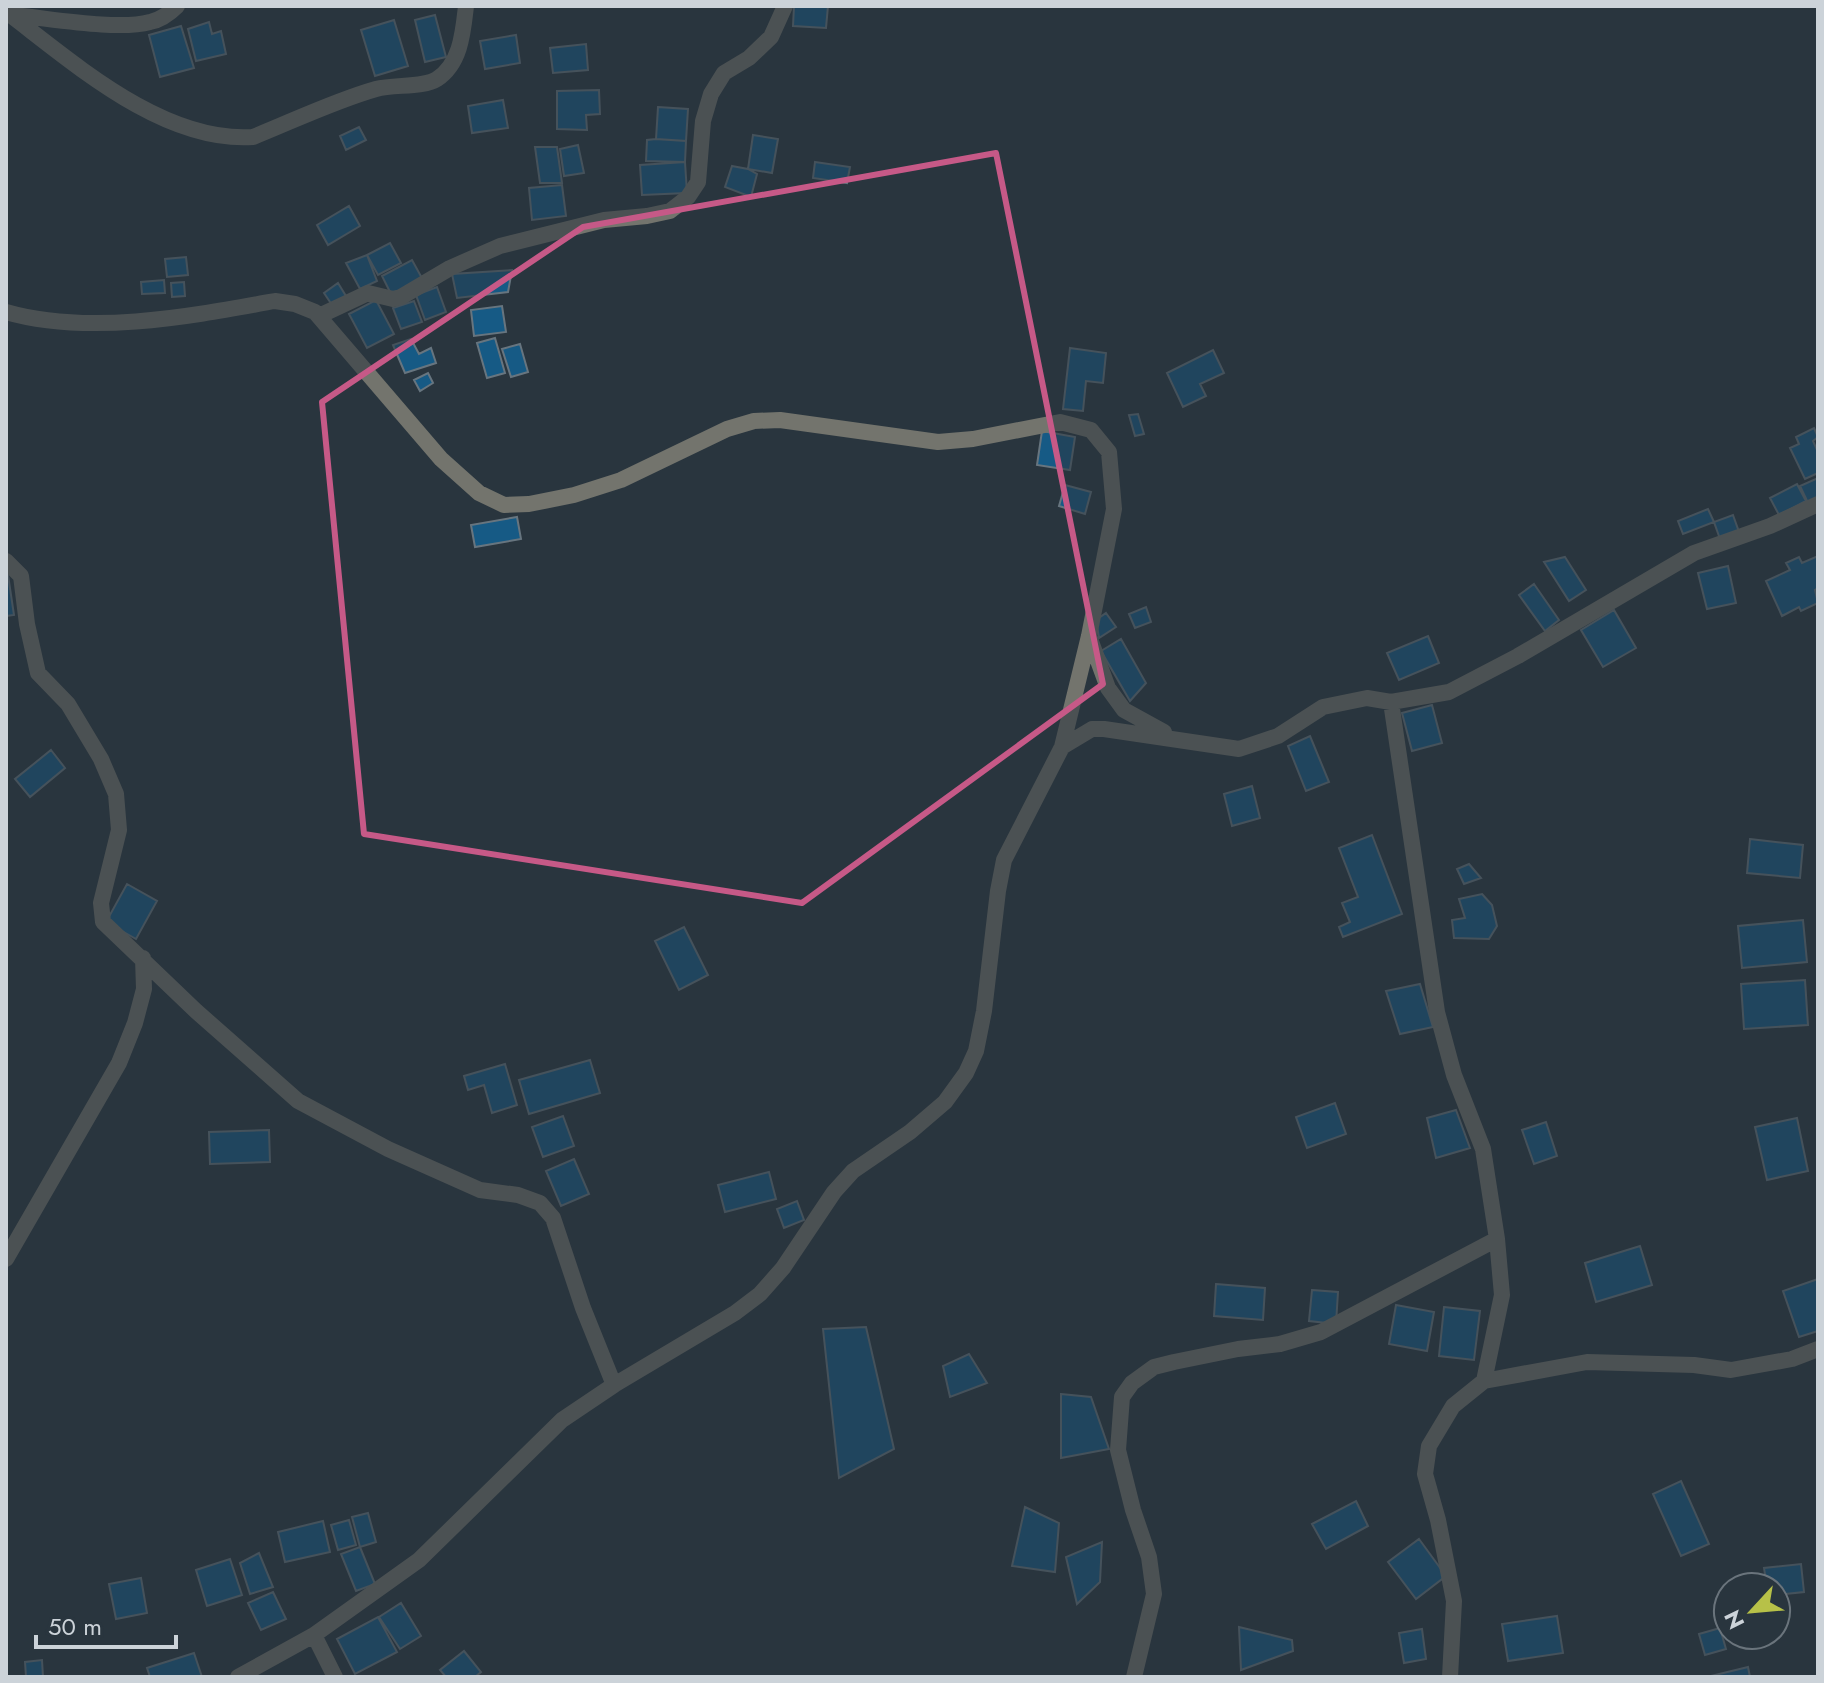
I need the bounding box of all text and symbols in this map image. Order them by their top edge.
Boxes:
north arrow [1712,1571,1792,1651]
scale bar [36,1599,176,1649]
text: N [1716,1605,1752,1635]
text: 50 m [48,1609,102,1644]

